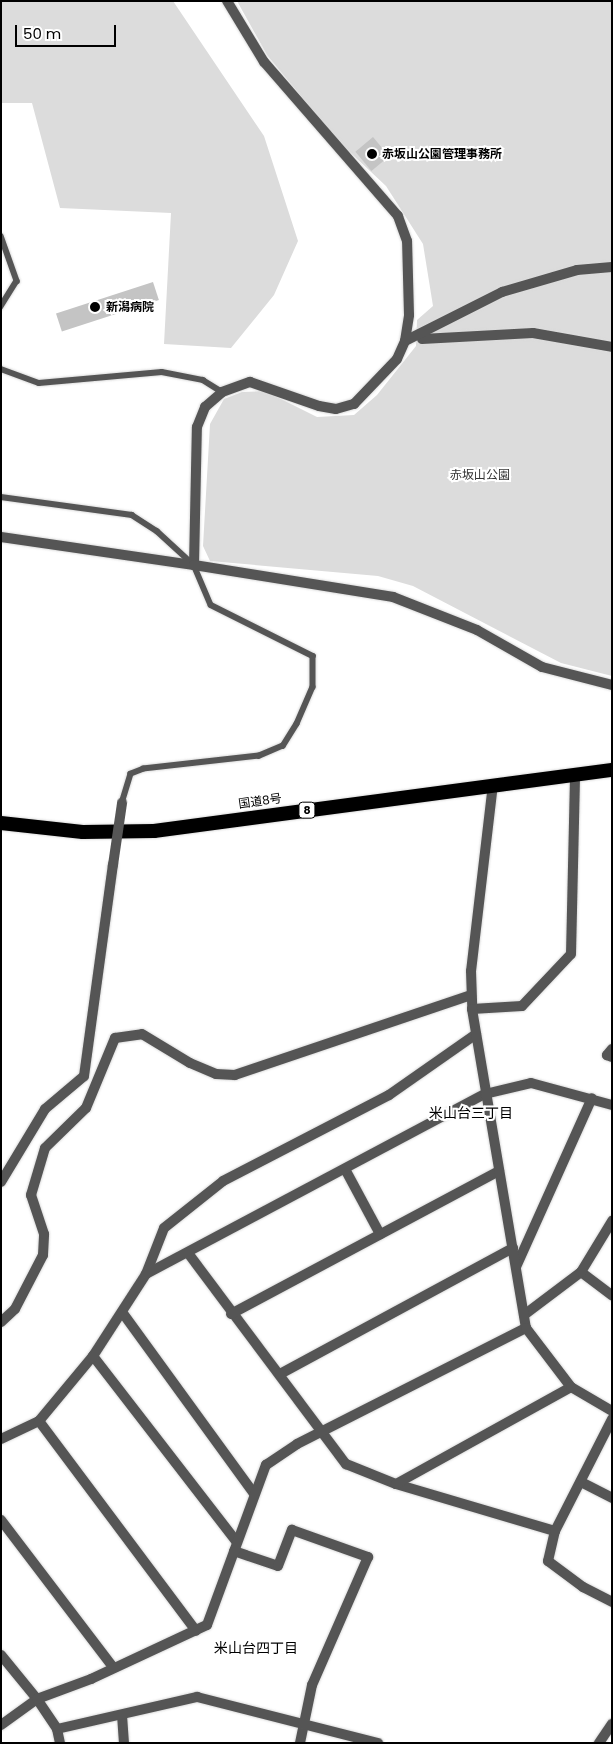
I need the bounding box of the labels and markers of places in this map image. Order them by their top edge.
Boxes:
place label: 赤坂山公園管理事務所 [382,147,502,161]
marker: 赤坂山公園管理事務所 [366,148,378,160]
marker: 新潟病院 [88,300,102,314]
place label: 新潟病院 [106,300,154,314]

